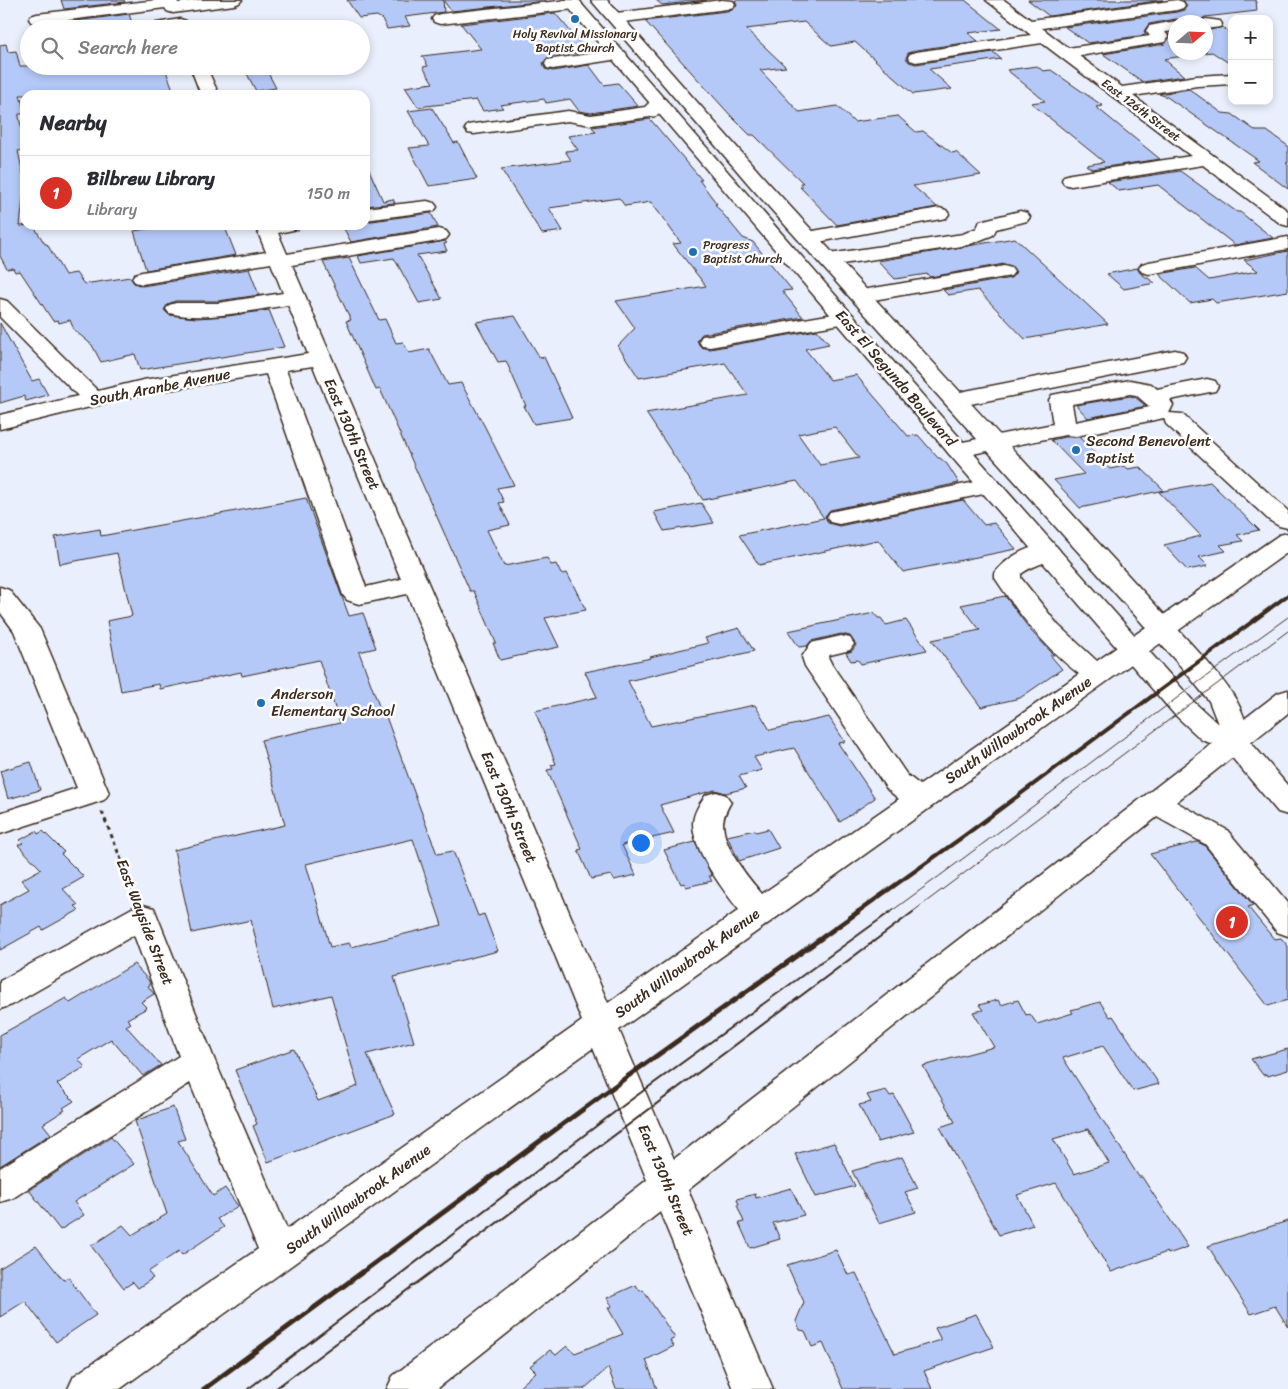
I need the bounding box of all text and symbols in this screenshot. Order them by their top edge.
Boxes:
marker: Holy Revival Missionary Baptist Church [569,13,581,25]
north arrow [1168,15,1213,60]
map controls [1228,15,1273,105]
button: + [1228,15,1273,60]
search box [20,20,370,75]
place label: Holy Revival Missionary Baptist Church [513,23,638,59]
text: Search here [78,31,178,64]
icon: search [38,34,66,62]
button: − [1228,60,1273,105]
street label: East 126th Street [1096,73,1186,147]
text: Nearby [40,104,106,142]
text: Bilbrew Library [87,162,215,195]
text: 1 [53,179,59,208]
text: 150 m [307,179,350,208]
text: Library [87,195,137,224]
place label: Progress Baptist Church [703,234,782,270]
marker: Progress Baptist Church [687,246,699,258]
street label: East El Segundo Boulevard [829,303,964,453]
street label: South Aranbe Avenue [87,361,233,413]
street label: East 130th Street [317,374,387,494]
place label: Second Benevolent Baptist [1086,428,1212,471]
marker: Second Benevolent Baptist [1070,444,1082,456]
street label: South Willowbrook Avenue [939,669,1097,791]
place label: Anderson Elementary School [270,681,396,724]
marker: Anderson Elementary School [255,697,267,709]
street label: East 130th Street [474,747,544,867]
your location [628,830,654,856]
street label: East Wayside Street [109,855,181,989]
street label: South Willowbrook Avenue [609,901,765,1025]
pin: 1 [1216,903,1248,941]
street label: East 130th Street [631,1120,701,1240]
street label: South Willowbrook Avenue [280,1137,436,1261]

